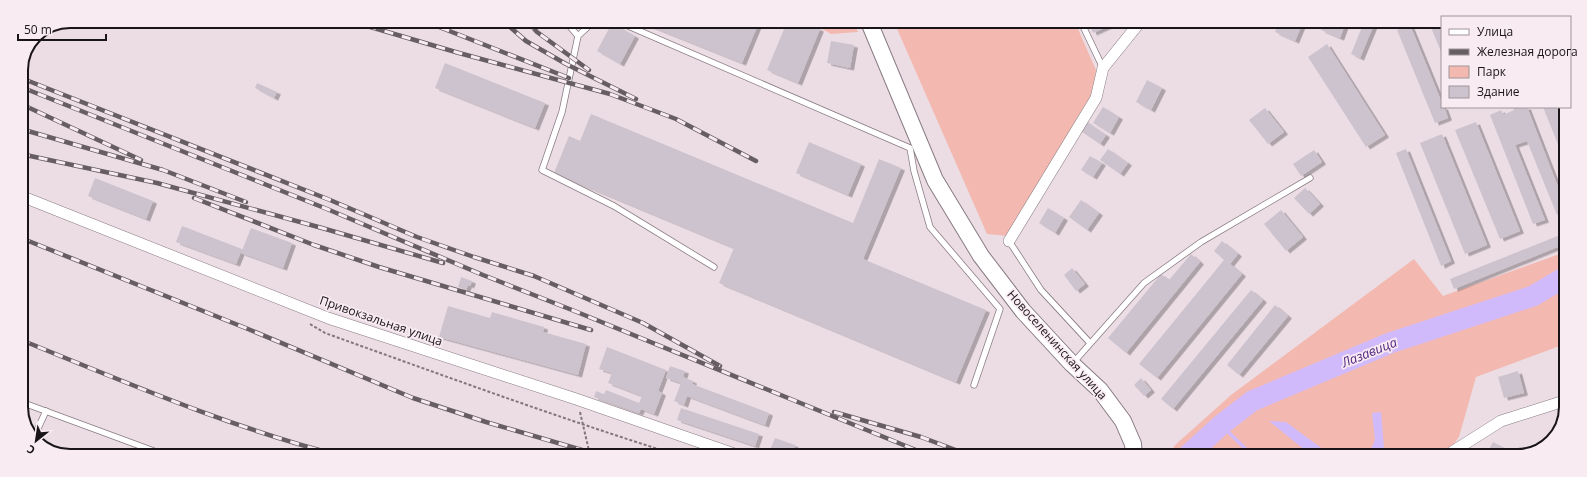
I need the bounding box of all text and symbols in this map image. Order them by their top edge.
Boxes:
scale bar [18,16,106,42]
legend [1441,16,1571,108]
text: 50 m [24,21,52,38]
text: Улица [1477,23,1513,40]
text: Железная дорога [1477,43,1578,60]
text: Парк [1477,63,1507,80]
text: Здание [1477,83,1520,100]
street label: Новоселенинская улица [1003,286,1111,403]
street label: Привокзальная улица [317,291,445,350]
water label: Лазавица [1338,332,1400,372]
north arrow [16,421,56,461]
text: С [24,442,38,458]

